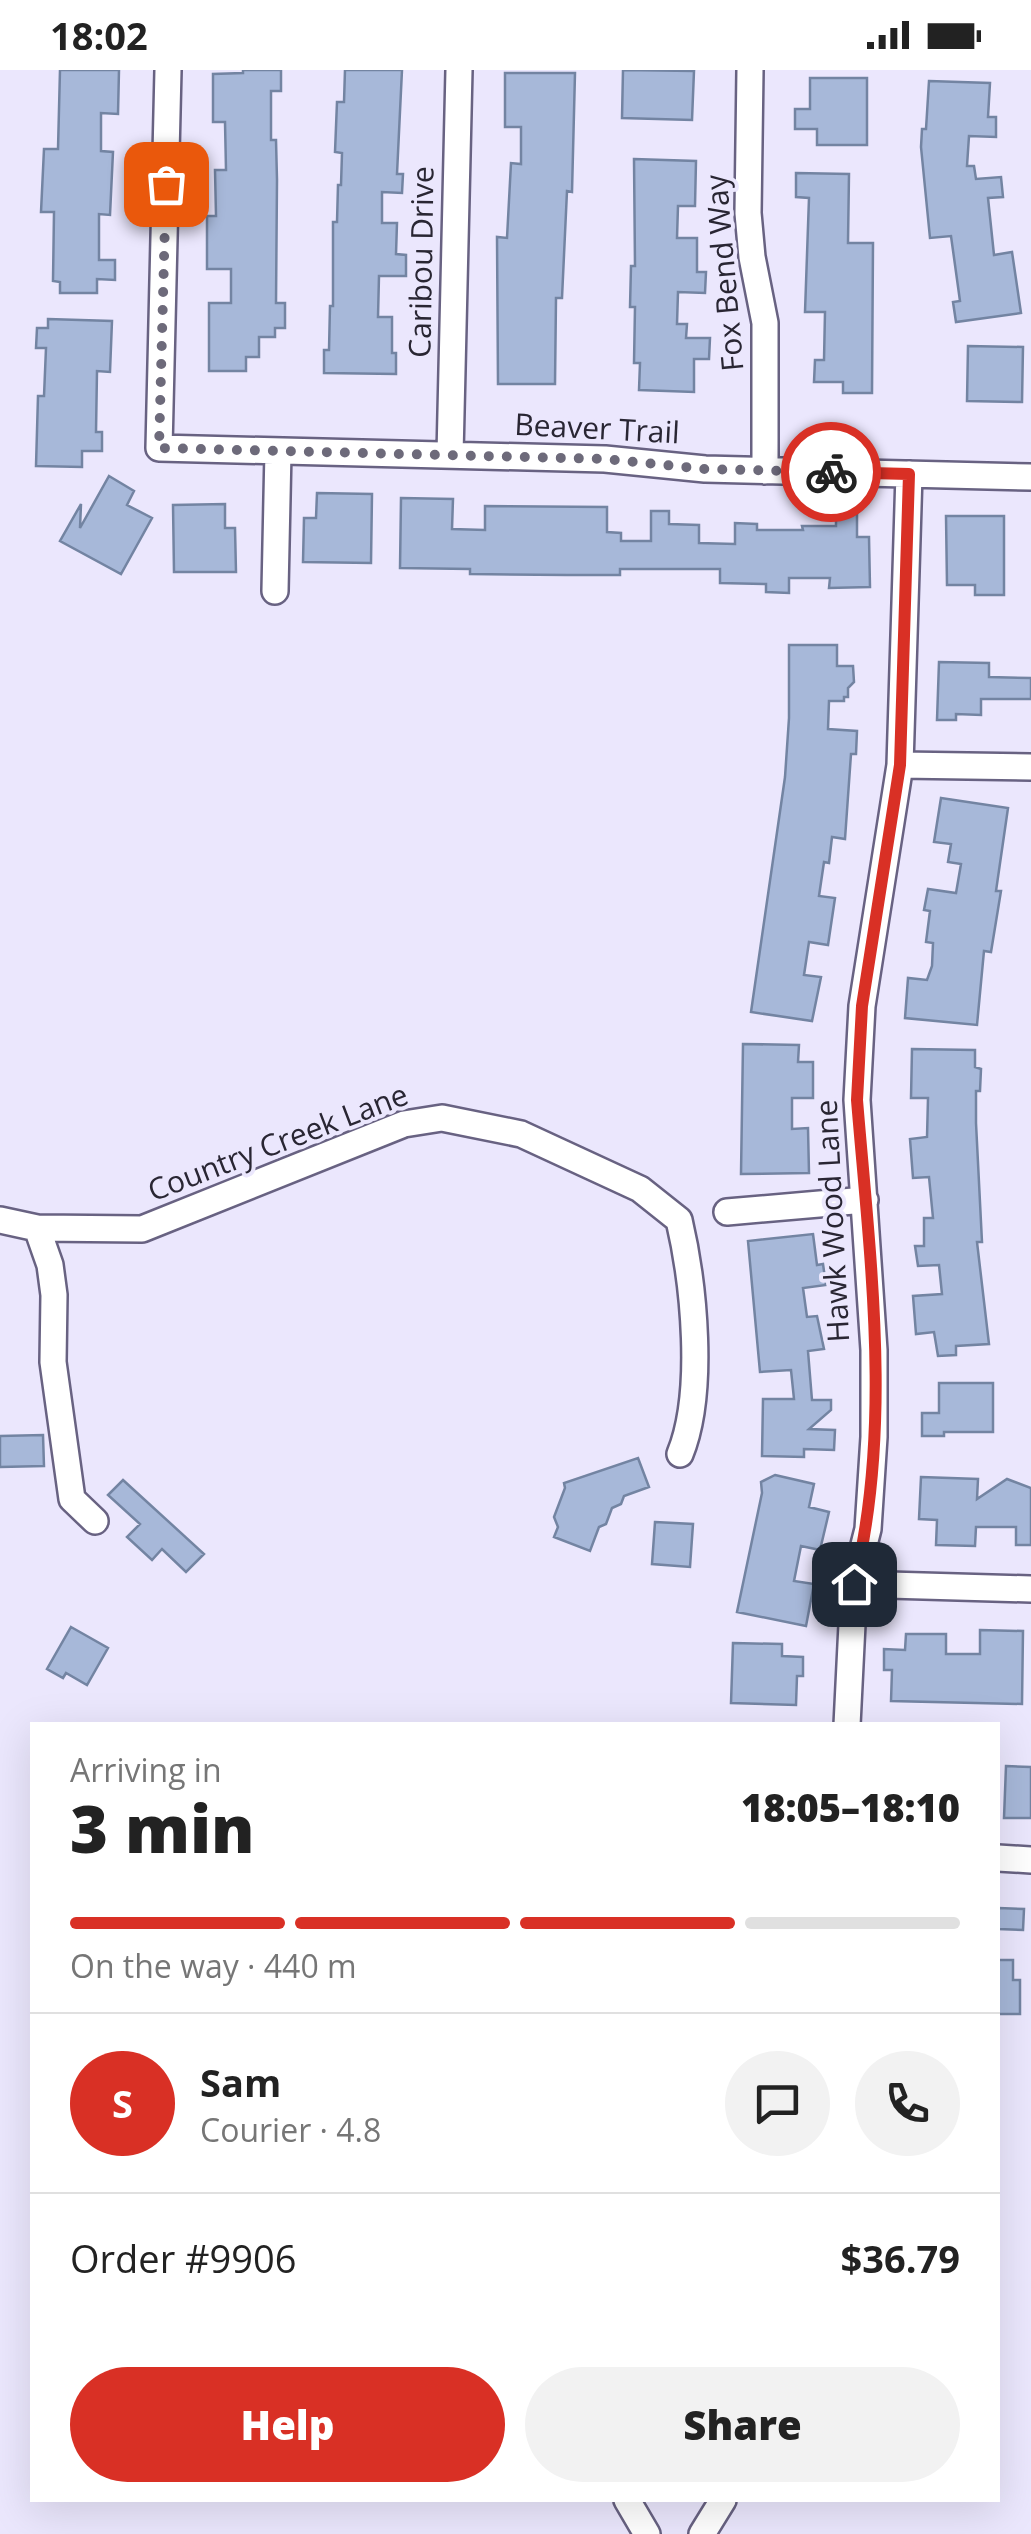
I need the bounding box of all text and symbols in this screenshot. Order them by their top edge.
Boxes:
text: 18:02 [50,9,148,61]
pin [124,142,209,227]
icon: bag [139,157,194,212]
street label: Caribou Drive [398,166,443,358]
street label: Fox Bend Way [694,172,753,373]
street label: Beaver Trail [513,403,681,452]
courier [781,422,881,522]
icon: bike [804,445,859,500]
street label: Country Creek Lane [142,1073,413,1210]
street label: Hawk Wood Lane [805,1099,858,1344]
pin [812,1542,897,1627]
icon: home [827,1557,882,1612]
text: Arriving in [70,1748,222,1791]
text: 18:05–18:10 [741,1781,960,1833]
text: 3 min [70,1784,255,1872]
text: On the way · 440 m [70,1944,357,1987]
button: chat [725,2051,830,2156]
button: phone [855,2051,960,2156]
text: Sam [200,2056,281,2108]
text: S [112,2077,133,2129]
text: Courier · 4.8 [200,2108,381,2151]
text: Order #9906 [70,2232,297,2284]
text: $36.79 [841,2232,960,2284]
button: Help [70,2367,505,2482]
button: Share [525,2367,960,2482]

